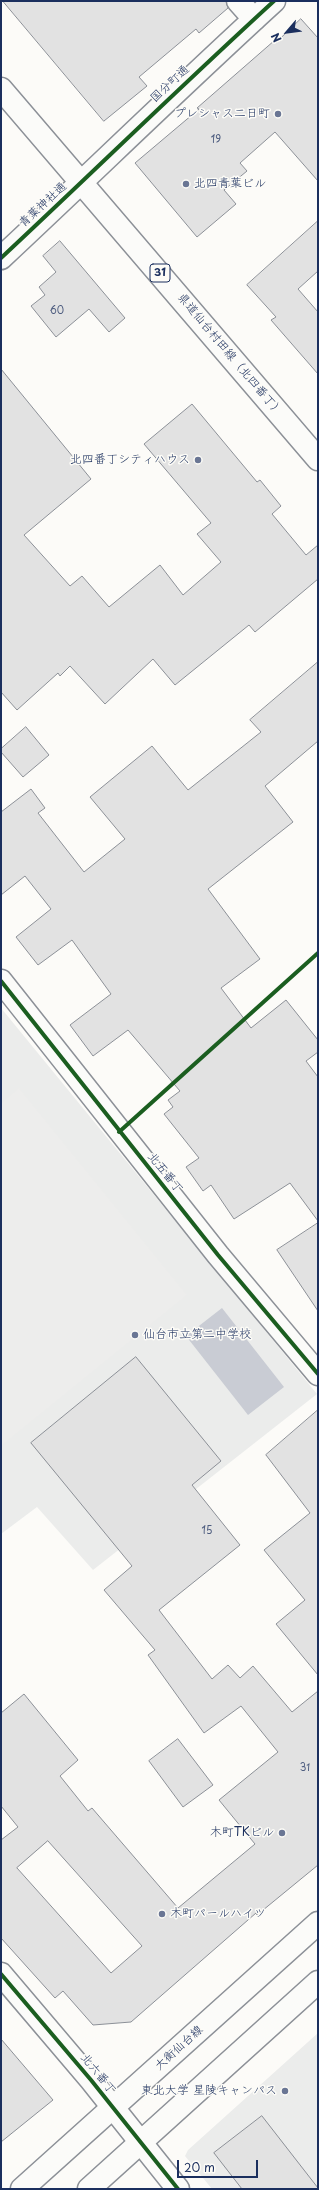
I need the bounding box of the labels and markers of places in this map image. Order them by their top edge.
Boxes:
place label: プレシャス二日町 [174,107,270,121]
marker: プレシャス二日町 [273,109,283,119]
place label: 北四青葉ビル [194,177,266,191]
marker: 北四青葉ビル [181,179,191,189]
place label: 北四番丁シティハウス [70,453,190,467]
marker: 北四番丁シティハウス [193,455,203,465]
place label: 仙台市立第二中学校 [143,1328,251,1342]
marker: 仙台市立第二中学校 [130,1330,140,1340]
place label: 木町TKビル [210,1826,274,1840]
marker: 木町TKビル [277,1828,287,1838]
place label: 木町パールハイツ [170,1907,266,1921]
marker: 木町パールハイツ [157,1909,167,1919]
place label: 東北大学 星陵キャンパス [141,2084,277,2098]
marker: 東北大学 星陵キャンパス [280,2086,290,2096]

